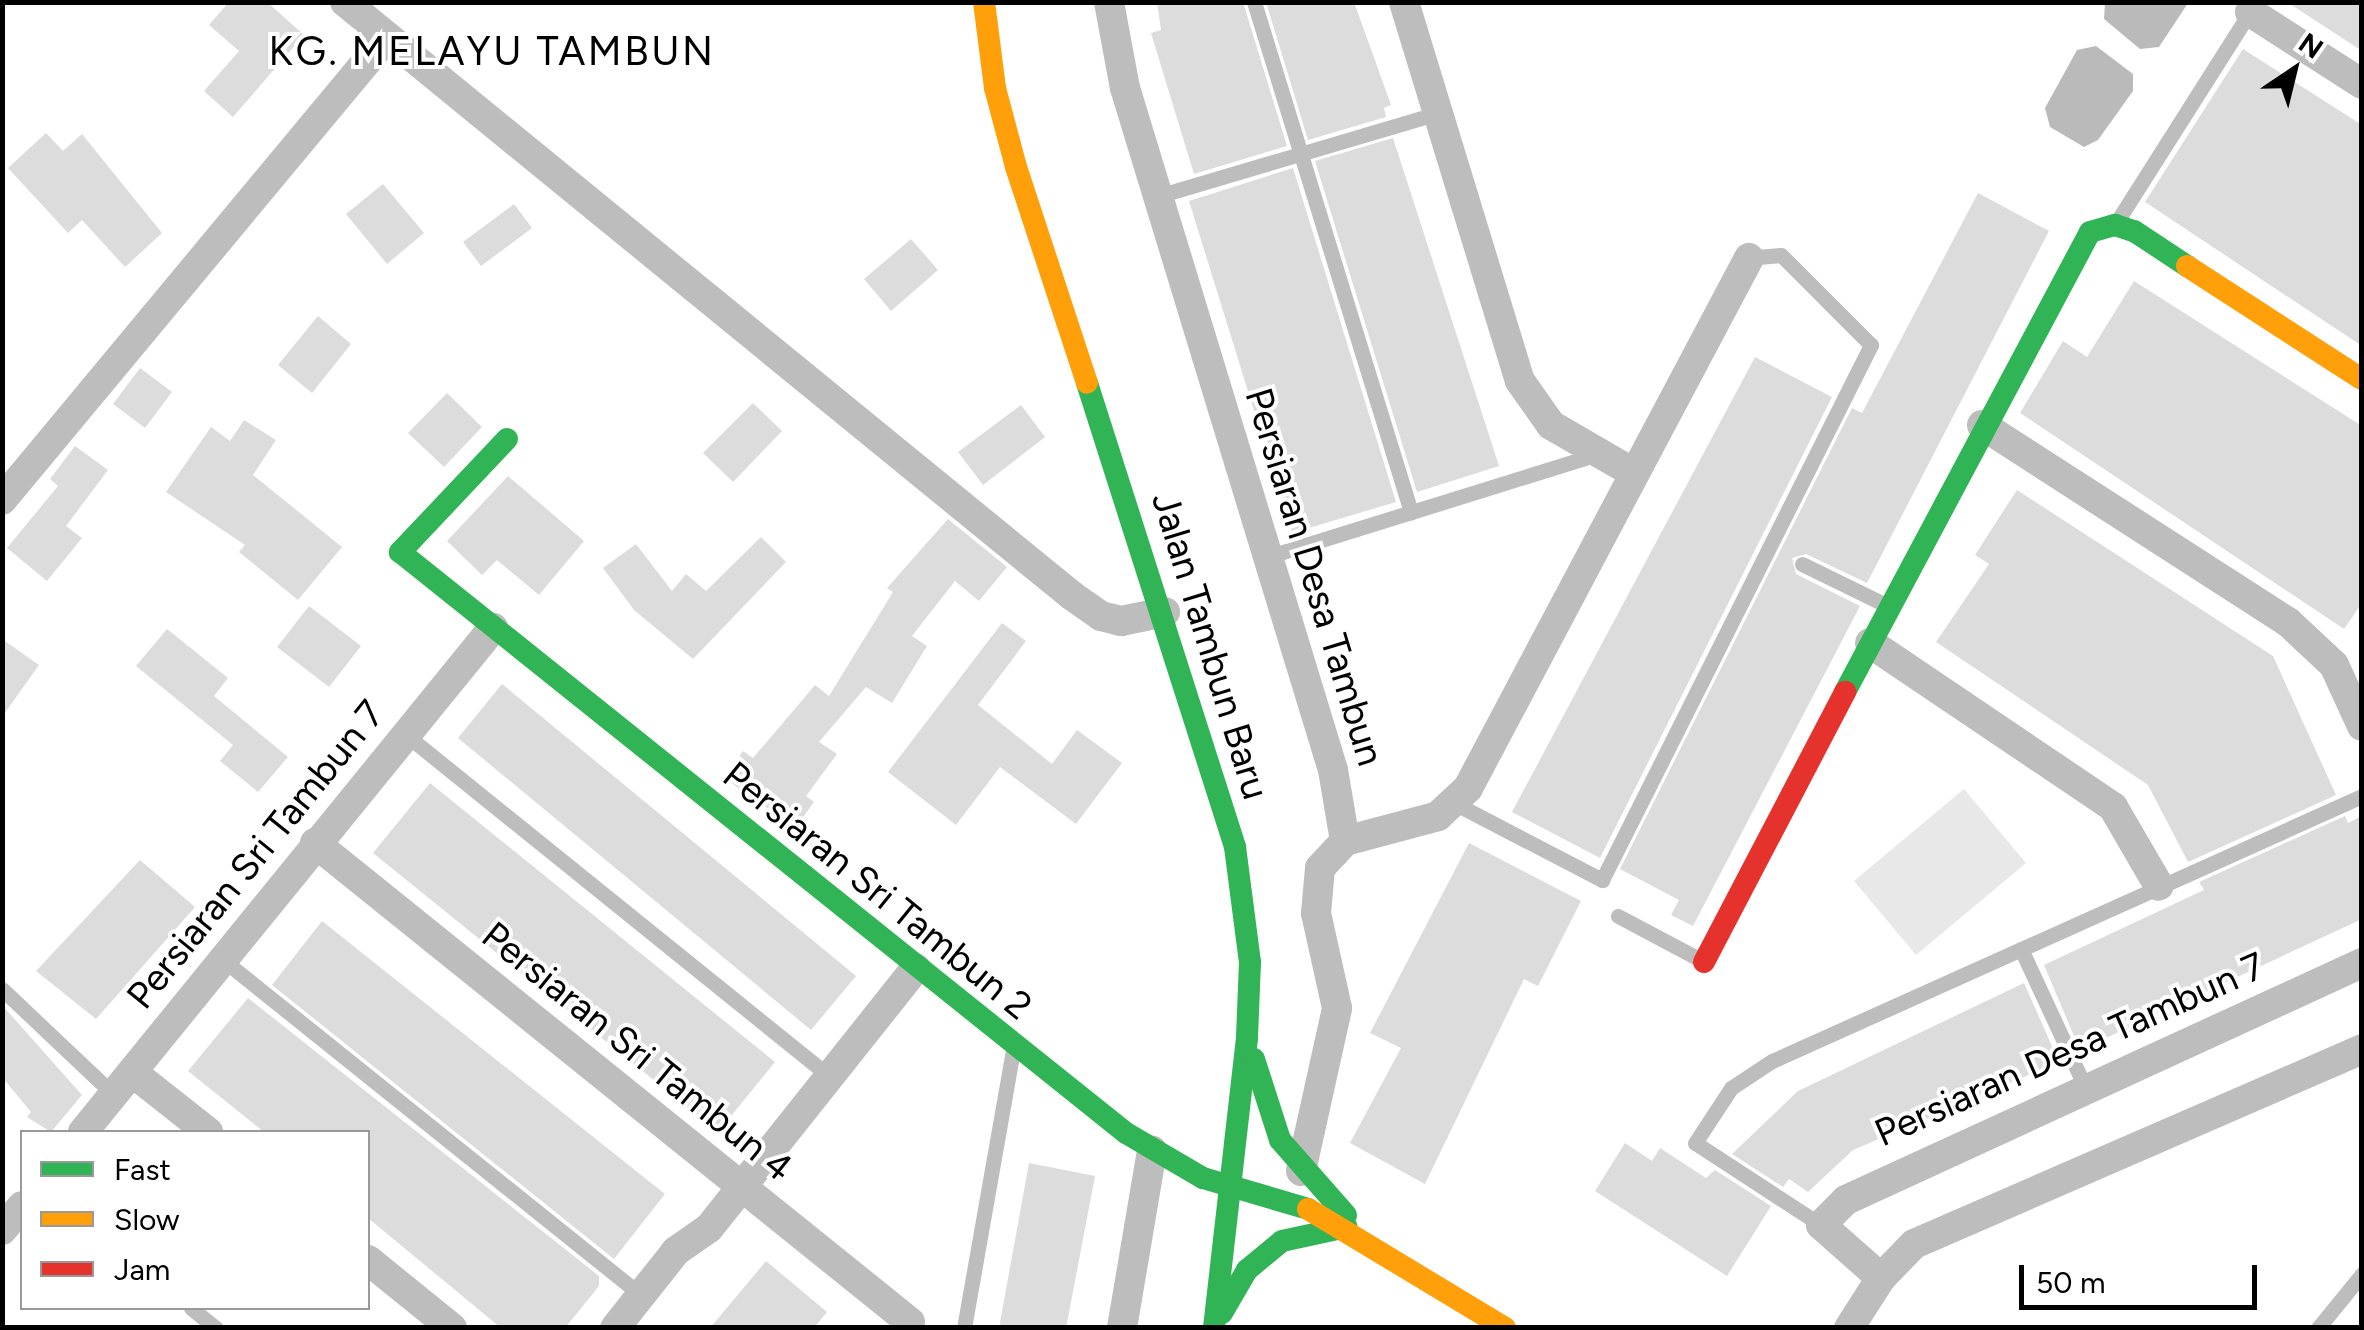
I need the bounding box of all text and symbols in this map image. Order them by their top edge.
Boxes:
north arrow [2244,20,2344,120]
text: N [2293,25,2330,66]
district label: KG. MELAYU TAMBUN [269,27,715,75]
street label: Persiaran Desa Tambun [1235,383,1393,771]
street label: Jalan Tambun Baru [1142,487,1278,805]
street label: Persiaran Sri Tambun 7 [118,692,394,1018]
street label: Persiaran Sri Tambun 2 [713,752,1041,1030]
street label: Persiaran Sri Tambun 4 [473,913,801,1191]
street label: Persiaran Desa Tambun 7 [1868,943,2272,1157]
legend [20,1130,370,1310]
text: Fast [114,1151,171,1188]
text: Slow [114,1201,180,1238]
scale bar [2024,1245,2262,1307]
text: Jam [114,1251,170,1288]
text: 50 m [2036,1264,2105,1301]

